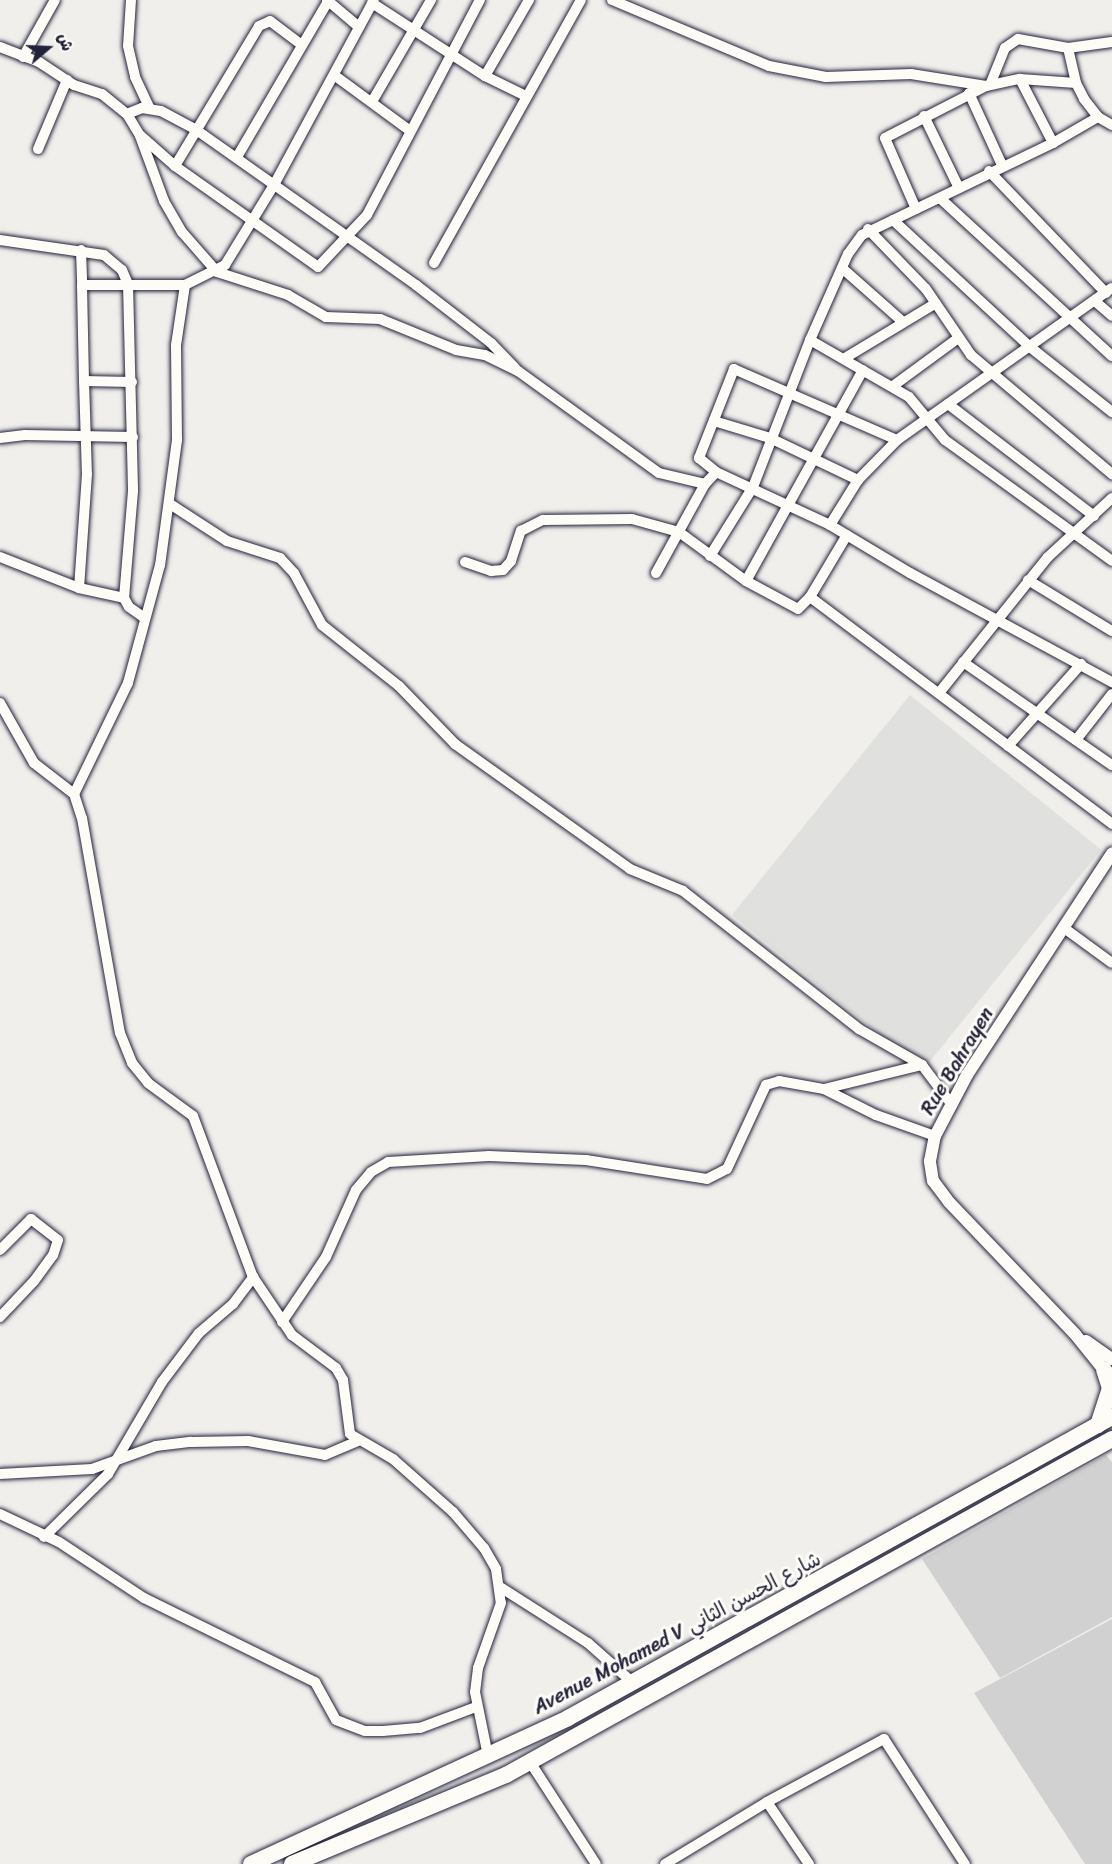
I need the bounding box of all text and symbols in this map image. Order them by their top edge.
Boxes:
north arrow [18,18,78,78]
text: ش [49,29,82,55]
street label: Rue Bahrayen [916,1003,998,1119]
street label: Avenue Mohamed V شارع الحسن الثاني [529,1547,825,1719]

